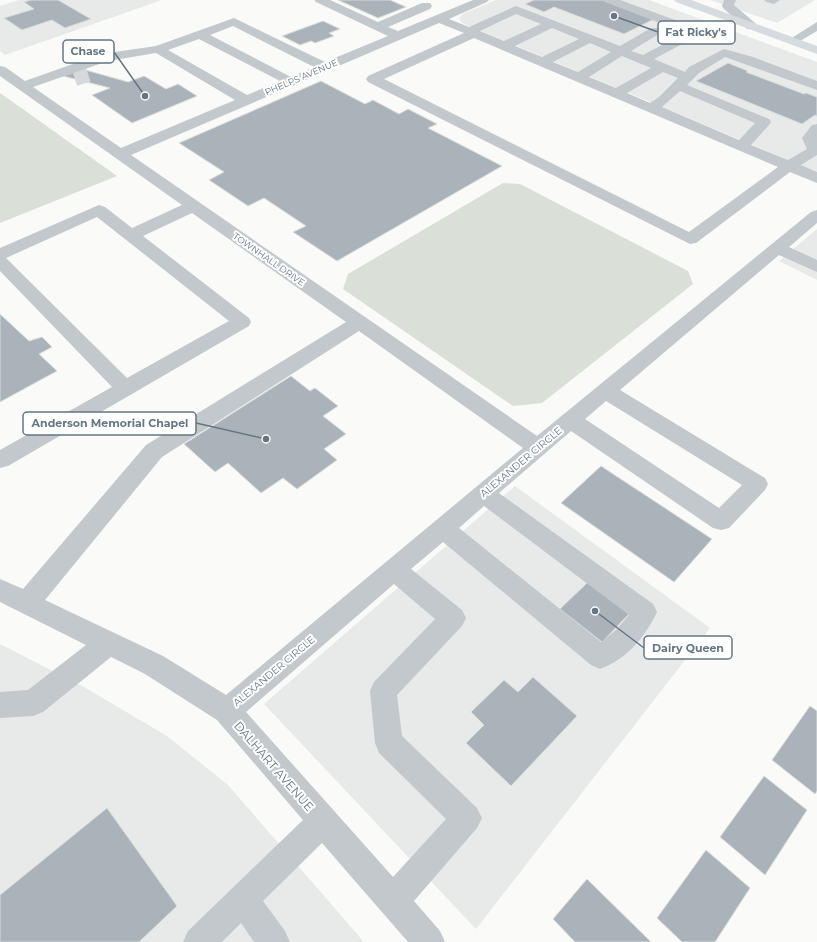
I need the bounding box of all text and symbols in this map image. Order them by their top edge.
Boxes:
callout: Fat Ricky's [658,21,735,44]
text: Fat Ricky's [665,25,727,39]
callout: Chase [63,40,114,63]
text: Chase [70,44,106,58]
street label: PHELPS AVENUE [263,57,339,97]
street label: TOWNHALL DRIVE [231,230,307,288]
callout: Anderson Memorial Chapel [23,412,196,435]
text: Anderson Memorial Chapel [31,416,188,430]
street label: ALEXANDER CIRCLE [477,424,565,500]
street label: ALEXANDER CIRCLE [230,633,318,709]
callout: Dairy Queen [644,636,732,659]
text: Dairy Queen [652,641,724,655]
street label: DALHART AVENUE [231,718,317,814]

